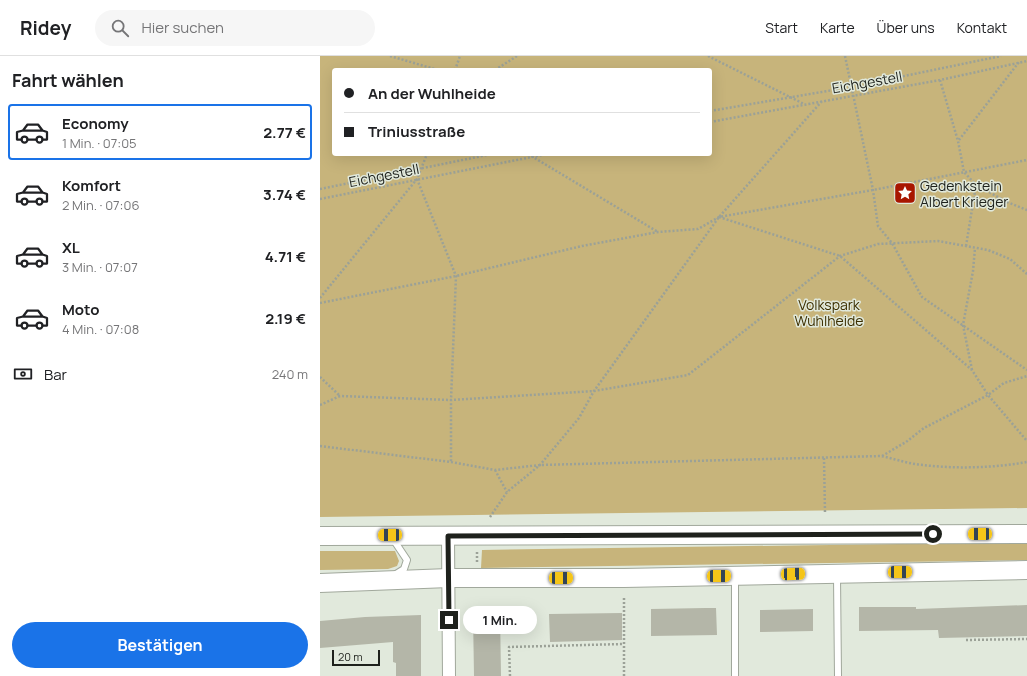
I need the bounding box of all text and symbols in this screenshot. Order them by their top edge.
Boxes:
search box [95,10,375,46]
text: Ridey [20,15,71,41]
icon: search [109,17,131,39]
text: Hier suchen [141,17,224,38]
text: Start [765,18,798,37]
text: Karte [820,18,855,37]
text: Über uns [877,18,935,37]
text: Kontakt [957,18,1007,37]
street label: Eichgestell [830,66,904,98]
text: Fahrt wählen [12,68,124,92]
text: An der Wuhlheide [368,83,496,104]
text: Economy [62,113,129,134]
icon: car [14,114,50,150]
text: Triniusstraße [368,121,465,142]
text: 2.77 € [263,122,306,143]
text: 1 Min. · 07:05 [62,134,137,152]
street label: Eichgestell [347,159,421,191]
text: Komfort [62,175,121,196]
icon: car [14,176,50,212]
place label: Gedenkstein Albert Krieger [920,176,1008,211]
place icon: Gedenkstein Albert Krieger [892,180,918,206]
text: 3.74 € [263,184,306,205]
text: 2 Min. · 07:06 [62,196,139,214]
text: XL [62,237,80,258]
icon: car [14,238,50,274]
text: 4.71 € [265,246,306,267]
text: 3 Min. · 07:07 [62,258,138,276]
park label: Volkspark Wuhlheide [795,295,863,330]
text: Moto [62,299,99,320]
icon: car [14,300,50,336]
text: 2.19 € [265,308,306,329]
text: 4 Min. · 07:08 [62,320,139,338]
icon: cash [12,363,34,385]
text: Bar [44,364,67,385]
text: 240 m [272,365,308,383]
route start [924,525,942,543]
car [968,528,992,540]
car [378,529,402,541]
car [888,566,912,578]
car [781,568,805,580]
car [707,570,731,582]
car [549,572,573,584]
callout: 1 Min. [463,606,537,634]
route end [440,611,458,629]
text: 1 Min. [482,611,518,629]
button: Bestätigen [12,622,308,668]
scale bar [332,648,380,667]
text: 20 m [338,649,363,664]

